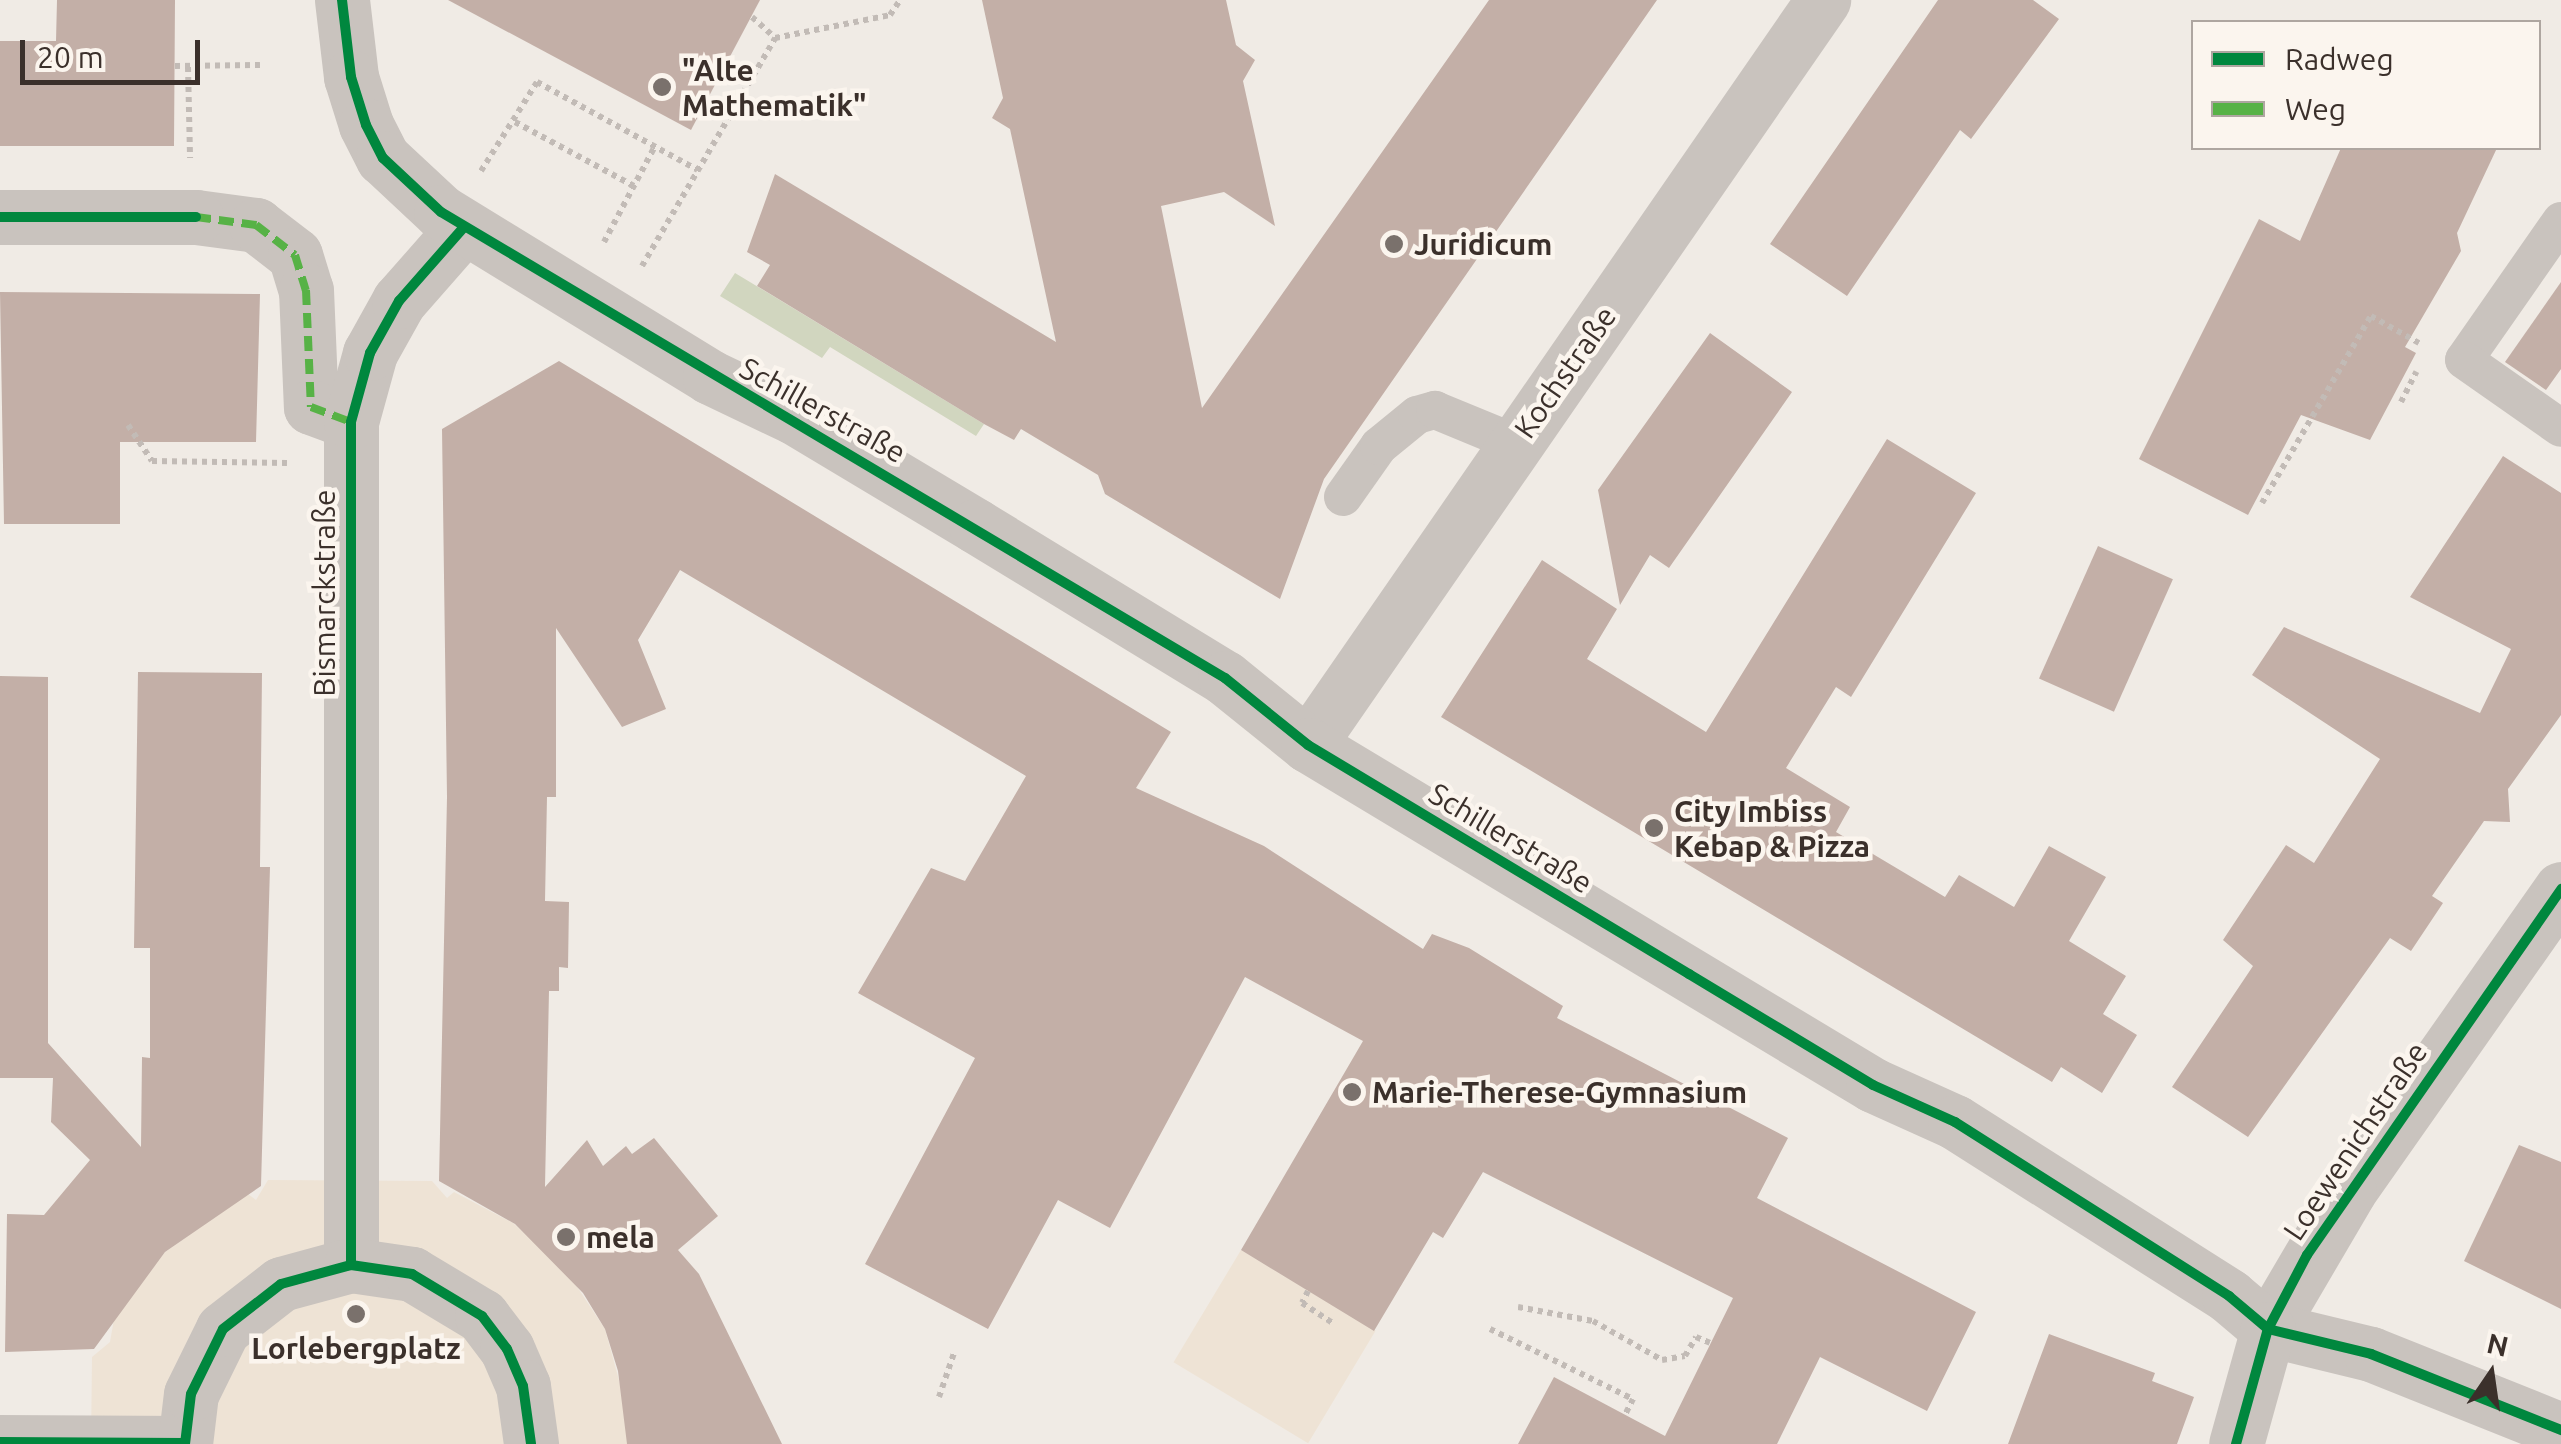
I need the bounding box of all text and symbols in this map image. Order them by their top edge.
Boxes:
scale bar [25,20,205,82]
legend [2191,20,2541,150]
text: 20 m [37,40,104,74]
text: Radweg [2285,42,2394,76]
place label: "Alte Mathematik" [682,52,866,122]
marker: "Alte Mathematik" [651,76,673,98]
text: Weg [2285,92,2346,126]
place label: Juridicum [1414,226,1552,262]
marker: Juridicum [1383,233,1405,255]
street label: Kochstraße [1506,299,1624,445]
street label: Schillerstraße [734,350,912,470]
street label: Bismarckstraße [306,489,342,697]
street label: Schillerstraße [1423,775,1599,901]
place label: City Imbiss Kebap & Pizza [1674,793,1870,864]
marker: City Imbiss Kebap & Pizza [1643,817,1665,839]
street label: Loewenichstraße [2276,1035,2434,1247]
place label: Marie-Therese-Gymnasium [1372,1074,1747,1110]
marker: Marie-Therese-Gymnasium [1341,1081,1363,1103]
place label: mela [586,1219,655,1255]
marker: mela [555,1226,577,1248]
marker: Lorlebergplatz [345,1303,367,1325]
north arrow [2441,1324,2541,1424]
text: N [2484,1327,2512,1362]
place label: Lorlebergplatz [251,1330,461,1366]

